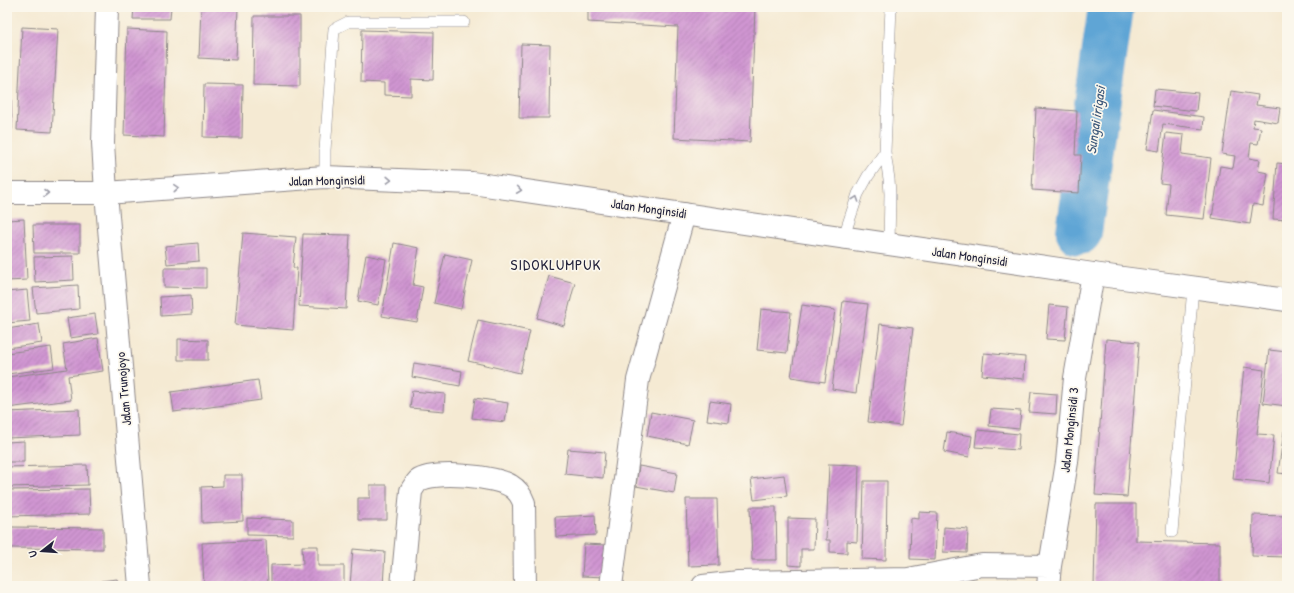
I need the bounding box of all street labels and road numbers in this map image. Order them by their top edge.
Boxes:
street label: Jalan Monginsidi [289,170,365,190]
street label: Jalan Monginsidi [610,194,688,222]
street label: Jalan Monginsidi [931,242,1009,270]
street label: Jalan Trunojoyo [111,351,135,427]
street label: Jalan Monginsidi 3 [1056,386,1082,473]

